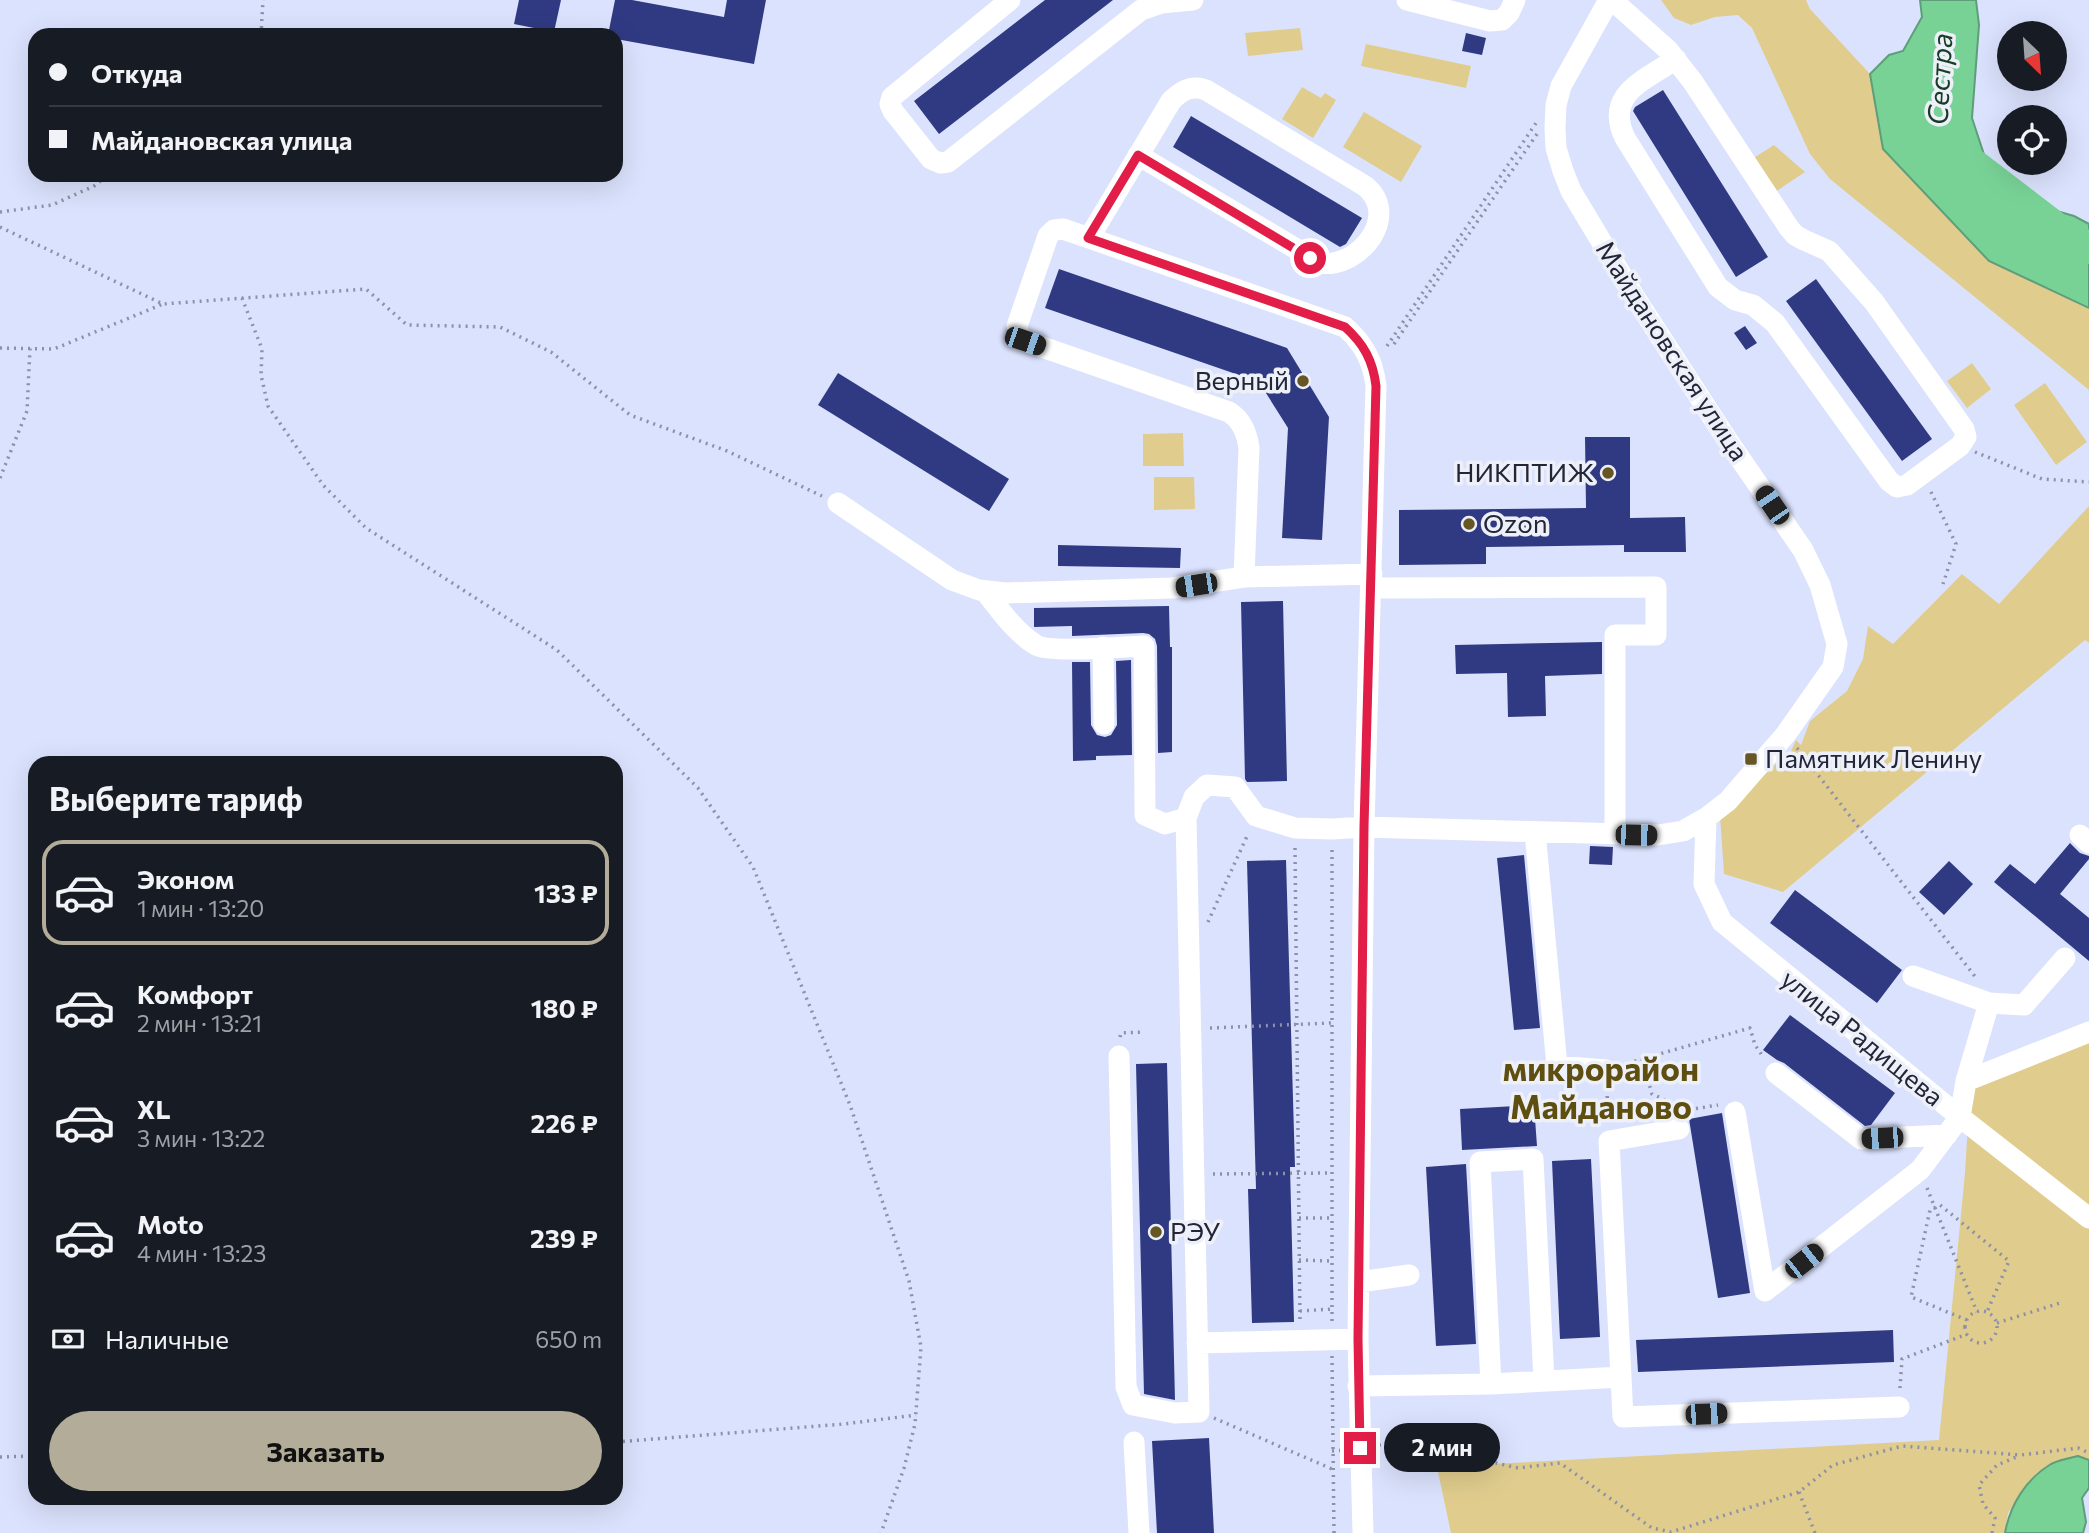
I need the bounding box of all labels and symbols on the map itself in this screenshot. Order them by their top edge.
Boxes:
north arrow [1997,21,2067,91]
water label: Сестра [1920,32,1958,126]
street label: Майдановская улица [1591,234,1756,466]
route start [1294,242,1326,274]
car [1002,324,1049,358]
place label: Верный [1195,364,1289,395]
marker: Верный [1295,373,1311,389]
place label: НИКПТИЖ [1455,456,1594,487]
marker: НИКПТИЖ [1600,465,1616,481]
car [1752,482,1793,528]
place label: Ozon [1483,507,1548,538]
marker: Ozon [1461,516,1477,532]
car [1174,571,1219,599]
place label: Памятник Ленину [1765,742,1982,773]
marker: Памятник Ленину [1743,751,1759,767]
car [1615,824,1658,846]
street label: улица Радищева [1776,962,1950,1112]
district label: микрорайон Майданово [1503,1047,1699,1126]
car [1861,1126,1904,1150]
place label: РЭУ [1170,1215,1221,1246]
marker: РЭУ [1148,1224,1164,1240]
car [1781,1240,1828,1282]
car [1685,1403,1728,1425]
callout: 2 мин [1384,1424,1500,1472]
route end [1344,1432,1376,1464]

